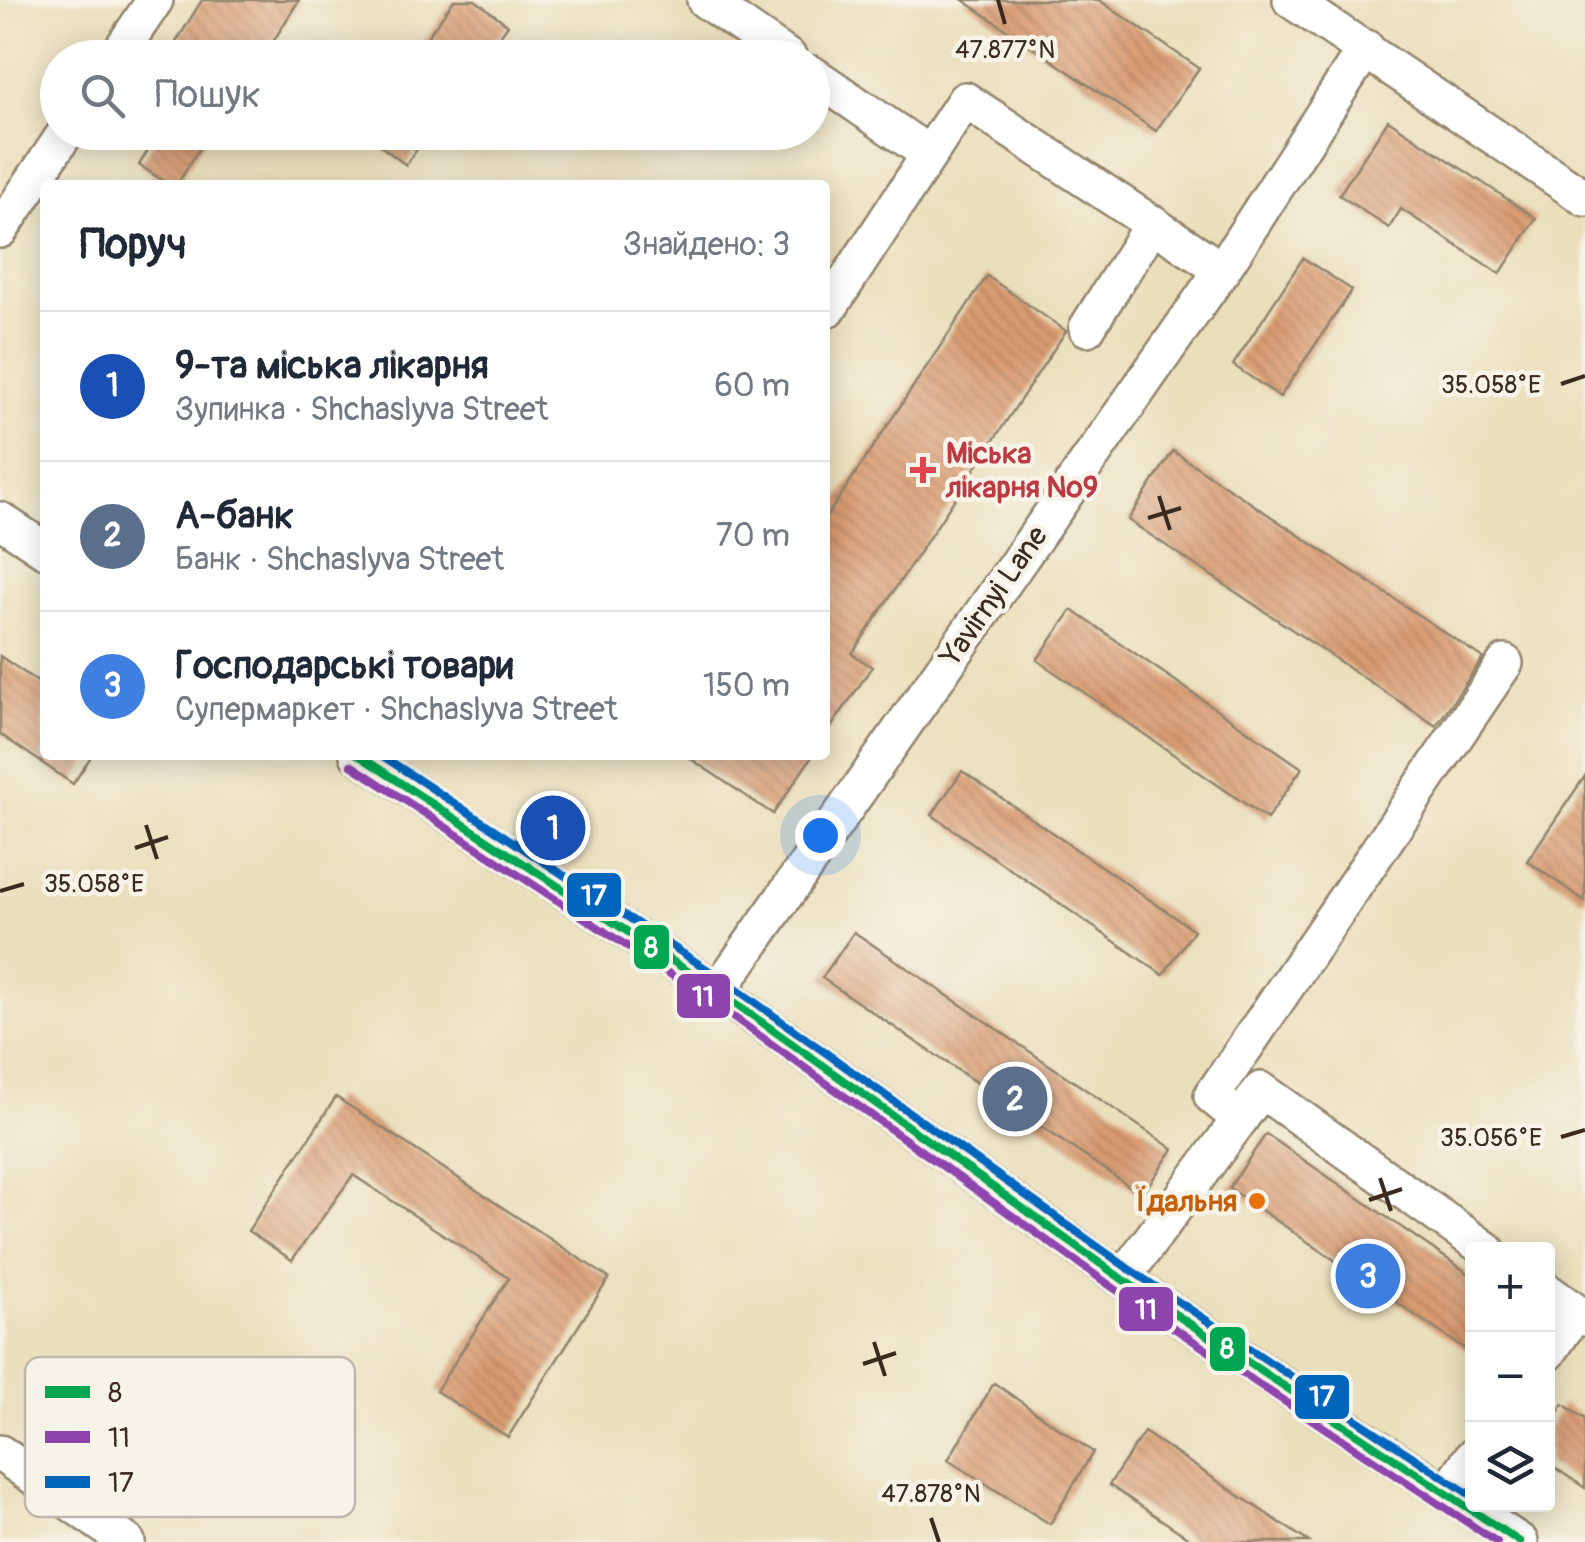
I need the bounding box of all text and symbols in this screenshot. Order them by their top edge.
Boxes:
text: 47.877°N [955,35,1055,66]
search box [40,40,830,150]
icon: search [75,68,130,123]
text: Пошук [155,71,261,119]
text: Поруч [80,219,187,271]
text: Знайдено: 3 [623,225,790,265]
text: 9-та міська лікарня [175,342,489,390]
text: 1 [106,366,119,406]
text: 60 m [714,366,790,406]
text: 35.058°E [1441,370,1541,401]
text: Зупинка · Shchaslyva Street [175,390,548,430]
place label: Міська лікарня №9 [945,435,1098,506]
marker: Міська лікарня №9 [910,457,936,483]
text: А-банк [175,492,294,540]
text: 2 [104,516,121,556]
text: 70 m [716,516,790,556]
street label: Yavirnyi Lane [932,519,1056,674]
text: Банк · Shchaslyva Street [175,540,504,580]
text: Господарські товари [175,642,513,690]
text: 3 [104,666,121,706]
text: 150 m [703,666,790,706]
text: Супермаркет · Shchaslyva Street [175,690,618,730]
pin: 1 [520,790,586,866]
your location [795,810,846,861]
text: 35.058°E [44,869,144,900]
line badge: 17 [565,871,623,919]
text: 17 [581,879,607,914]
line badge: 8 [632,923,671,971]
text: 8 [644,931,658,966]
line badge: 11 [675,972,732,1020]
text: 11 [692,980,714,1015]
pin: 2 [982,1062,1048,1136]
text: 35.056°E [1440,1123,1542,1154]
place label: Їдальня [1136,1183,1237,1220]
marker: Їдальня [1246,1190,1268,1212]
pin: 3 [1336,1238,1400,1314]
map controls [1465,1242,1555,1512]
button: + [1465,1242,1555,1332]
line badge: 11 [1117,1285,1175,1333]
text: 11 [1135,1293,1157,1328]
line badge: 8 [1208,1325,1247,1373]
text: 8 [1220,1332,1234,1367]
button: − [1465,1332,1555,1422]
legend [25,1357,355,1517]
line badge: 17 [1293,1373,1351,1421]
text: 8 [108,1376,122,1411]
text: 17 [1309,1380,1335,1415]
text: 11 [108,1421,130,1456]
button: layers [1465,1422,1555,1512]
text: 17 [108,1466,134,1501]
text: 47.878°N [881,1479,981,1510]

